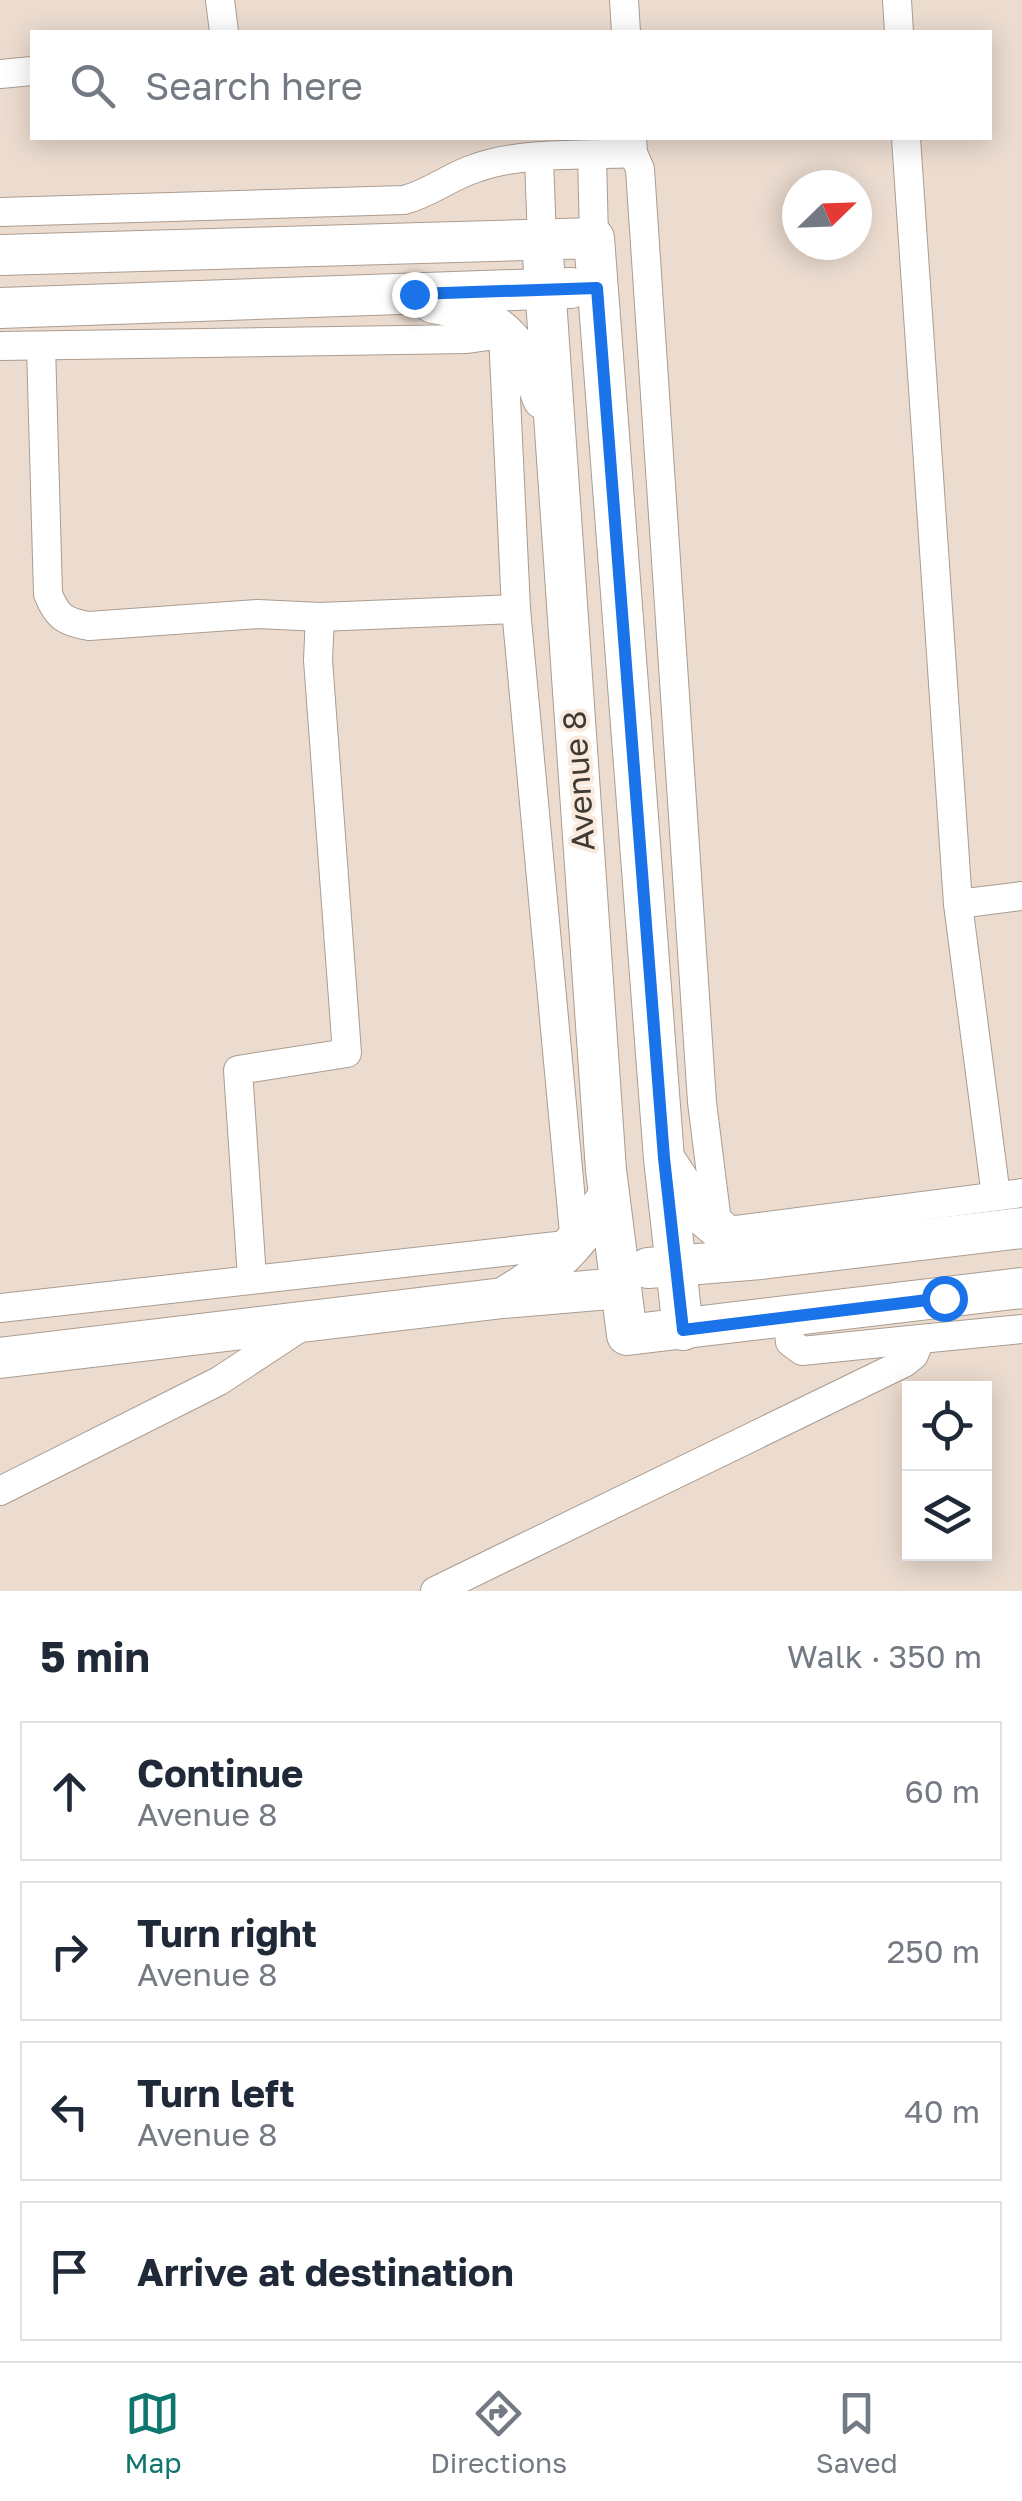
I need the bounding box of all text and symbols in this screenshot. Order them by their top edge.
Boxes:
search box [30,30,992,140]
icon: search [65,58,120,113]
text: Search here [145,63,363,108]
north arrow [782,170,872,260]
route end [392,272,438,318]
street label: Avenue 8 [554,710,602,852]
route start [922,1276,968,1322]
map controls [902,1381,992,1561]
button: locate [902,1381,992,1471]
button: layers [902,1471,992,1561]
text: 5 min [40,1631,150,1681]
text: Walk · 350 m [787,1637,982,1675]
text: Continue [137,1750,303,1795]
icon: ahead [42,1764,97,1819]
text: 60 m [904,1772,980,1810]
text: Avenue 8 [137,1795,277,1833]
text: Turn right [137,1910,317,1955]
icon: right [42,1924,97,1979]
text: 250 m [887,1932,980,1970]
text: Avenue 8 [137,1955,277,1993]
text: Turn left [137,2070,295,2115]
icon: left [42,2084,97,2139]
text: 40 m [904,2092,980,2130]
text: Avenue 8 [137,2115,277,2153]
icon: arrive [42,2244,97,2299]
text: Arrive at destination [137,2249,514,2294]
tab: Map [124,2386,182,2479]
tab: Directions [430,2386,567,2479]
tab: Saved [816,2386,898,2479]

